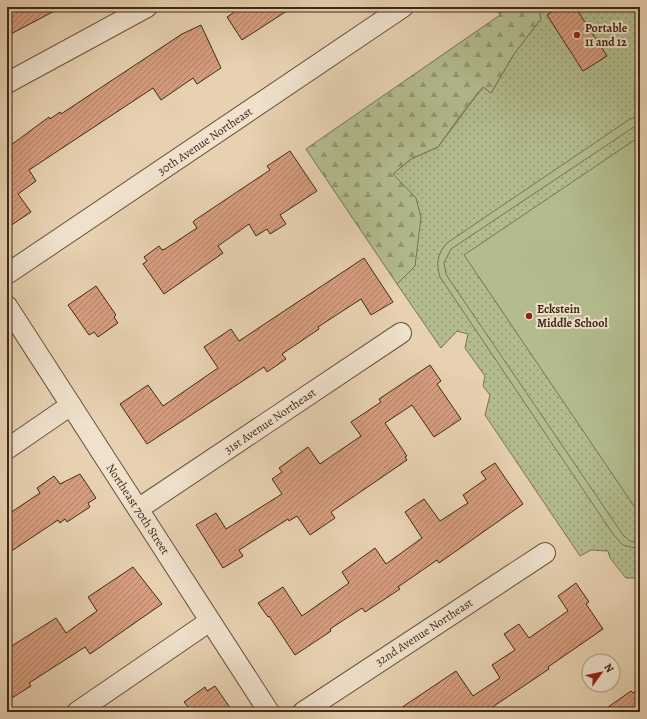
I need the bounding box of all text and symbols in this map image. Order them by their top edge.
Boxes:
place label: Portable 11 and 12 [585,20,628,50]
marker: Portable 11 and 12 [572,30,582,40]
street label: 30th Avenue Northeast [154,103,256,179]
place label: Eckstein Middle School [537,301,609,331]
marker: Eckstein Middle School [524,311,534,321]
street label: 31st Avenue Northeast [221,384,319,458]
street label: Northeast 70th Street [103,461,173,557]
street label: 32nd Avenue Northeast [372,594,476,670]
north arrow [581,653,621,693]
text: N [600,660,617,675]

